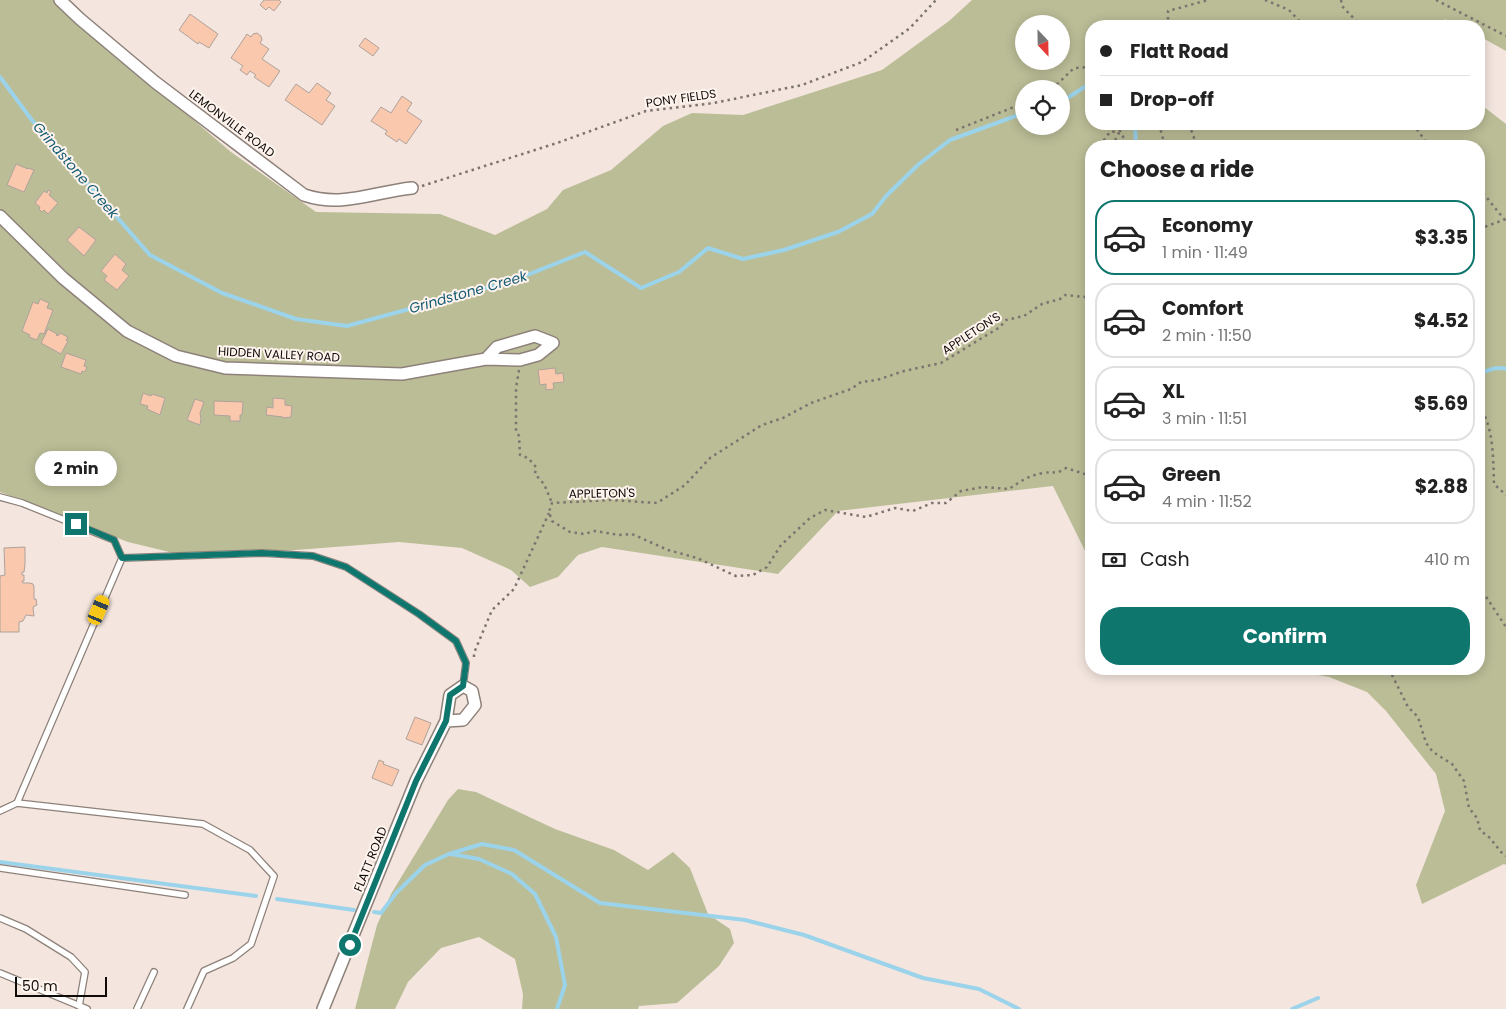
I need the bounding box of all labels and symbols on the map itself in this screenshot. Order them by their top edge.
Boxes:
north arrow [1015,15,1070,70]
street label: LEMONVILLE ROAD [185,85,279,161]
street label: PONY FIELDS [645,85,717,111]
water label: Grindstone Creek [29,117,124,223]
water label: Grindstone Creek [407,265,530,318]
street label: APPLETON'S [938,308,1004,358]
street label: HIDDEN VALLEY ROAD [218,342,340,366]
callout: 2 min [35,452,117,486]
street label: APPLETON'S [569,484,635,502]
route end [65,513,87,535]
car [86,593,111,627]
street label: FLATT ROAD [349,824,391,894]
route start [339,934,361,956]
scale bar [15,974,108,997]

